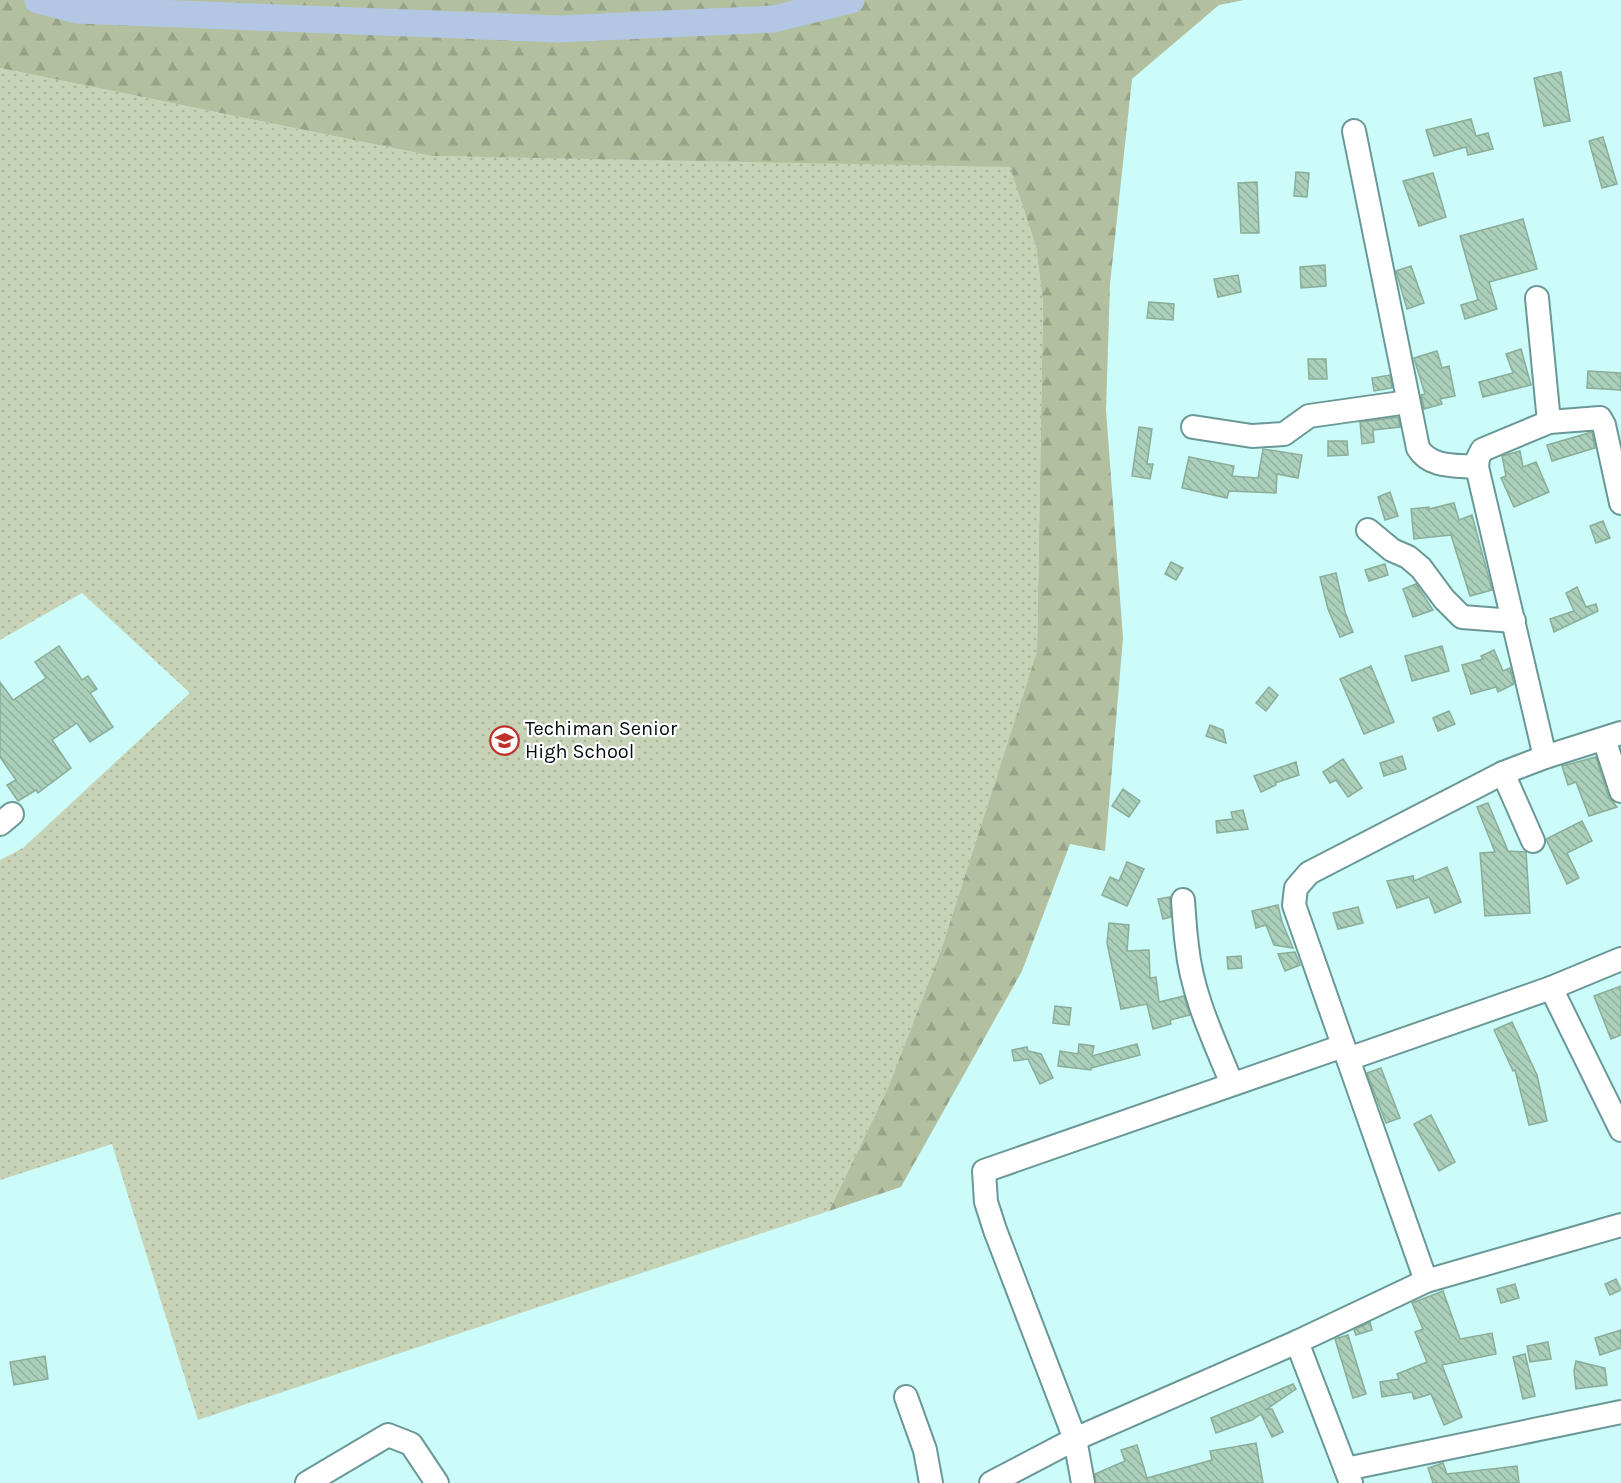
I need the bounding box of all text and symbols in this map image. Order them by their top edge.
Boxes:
place label: Techiman Senior High School [525,717,678,763]
school or university icon: Techiman Senior High School [488,724,520,756]

